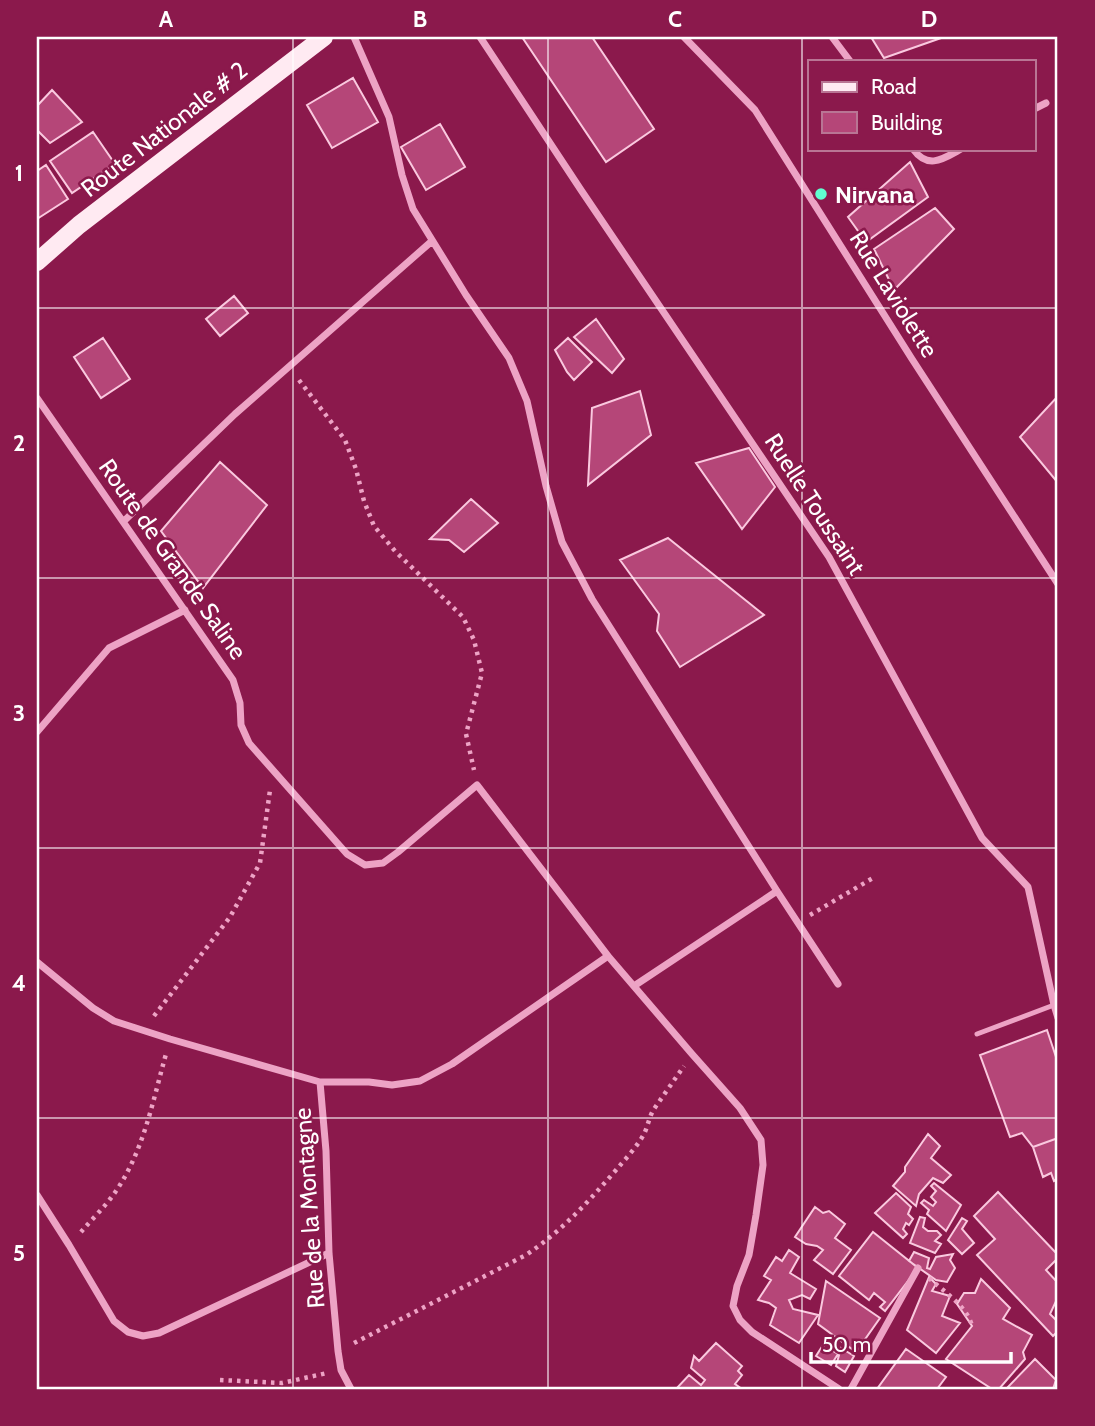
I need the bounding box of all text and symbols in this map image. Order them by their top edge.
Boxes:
text: A [159,5,174,33]
text: B [413,5,427,33]
text: C [668,5,682,33]
text: D [921,5,937,33]
street label: Route Nationale # 2 [75,55,253,203]
legend [808,60,1036,150]
text: Road [871,74,917,99]
text: Building [871,110,943,135]
text: 1 [15,159,23,187]
place label: Nirvana [835,180,914,209]
marker: Nirvana [813,186,829,202]
street label: Rue Laviolette [844,225,944,363]
street label: Ruelle Toussaint [759,428,871,580]
text: 2 [13,429,25,457]
street label: Route de Grande Saline [93,453,253,665]
text: 3 [13,699,25,727]
text: 4 [12,969,26,997]
street label: Rue de la Montagne [288,1107,330,1309]
text: 5 [13,1239,25,1267]
scale bar [811,1321,1011,1365]
text: 50 m [822,1332,871,1357]

